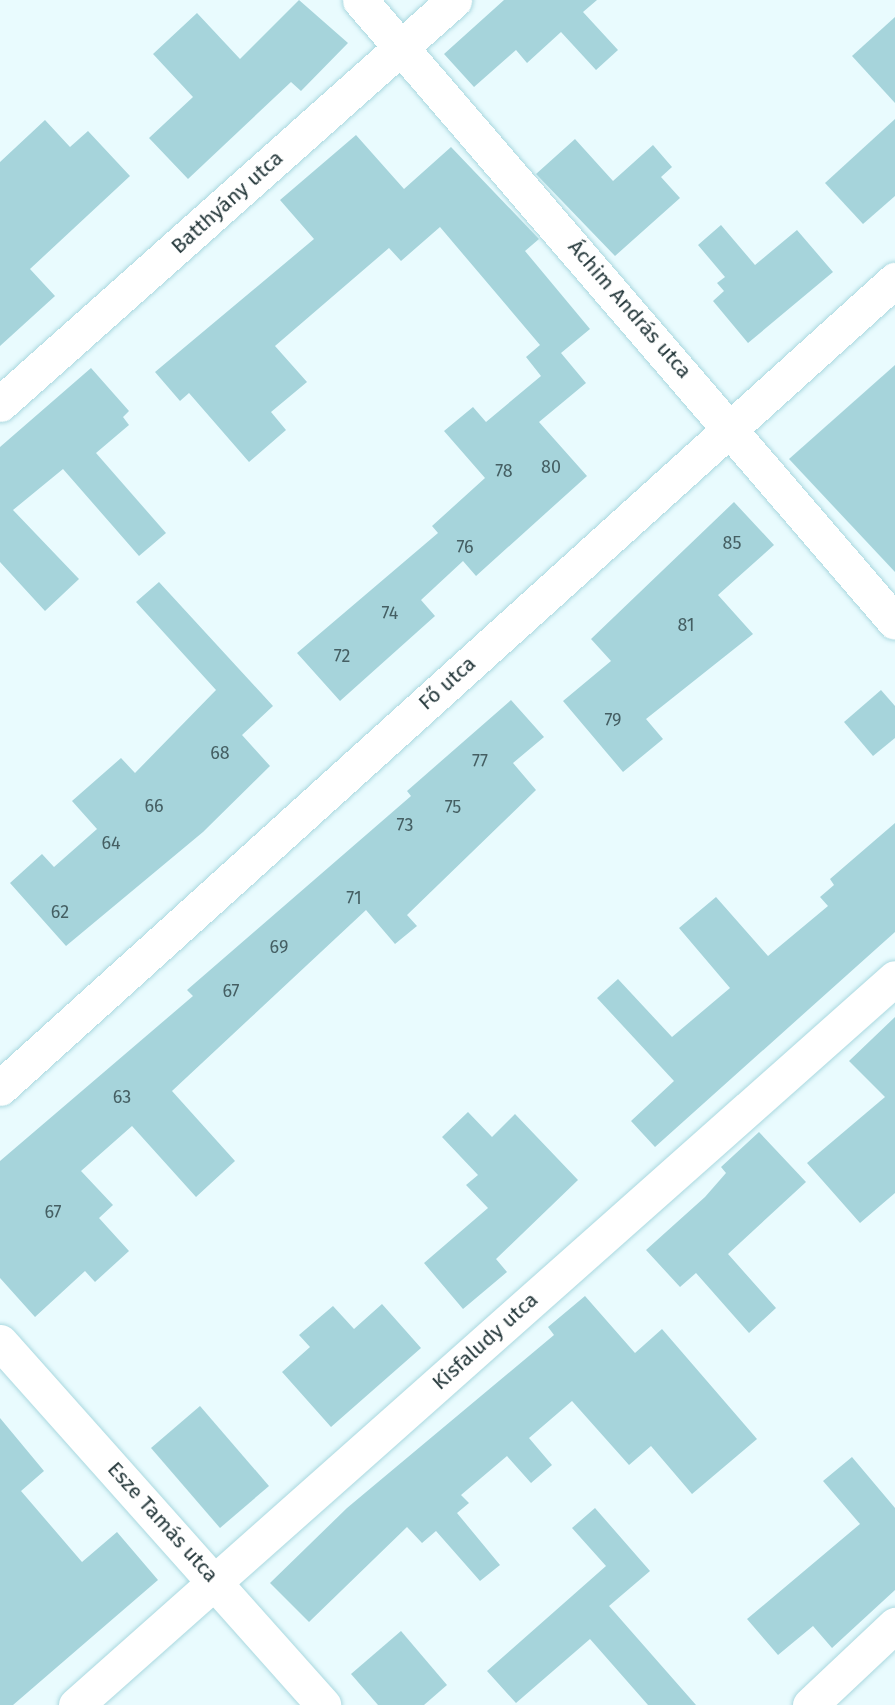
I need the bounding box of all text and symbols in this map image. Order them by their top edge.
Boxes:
street label: Batthyány utca [166,145,288,259]
street label: Áchim András utca [563,235,697,383]
house number: 80 [541,456,561,478]
house number: 78 [495,460,513,482]
house number: 85 [723,532,741,554]
house number: 76 [456,536,474,558]
house number: 74 [382,602,398,624]
house number: 81 [677,614,695,636]
house number: 72 [334,645,350,667]
street label: Fő utca [413,651,481,715]
house number: 79 [604,709,622,731]
house number: 68 [210,742,230,764]
house number: 77 [472,750,488,772]
house number: 66 [144,795,164,817]
house number: 75 [445,796,461,818]
house number: 73 [397,814,413,836]
house number: 64 [101,832,121,854]
house number: 71 [346,887,362,909]
house number: 62 [51,901,69,923]
house number: 69 [270,936,288,958]
house number: 67 [222,980,240,1002]
house number: 63 [113,1086,131,1108]
house number: 67 [44,1201,62,1223]
street label: Kisfaludy utca [427,1287,543,1395]
street label: Esze Tamás utca [102,1457,224,1587]

